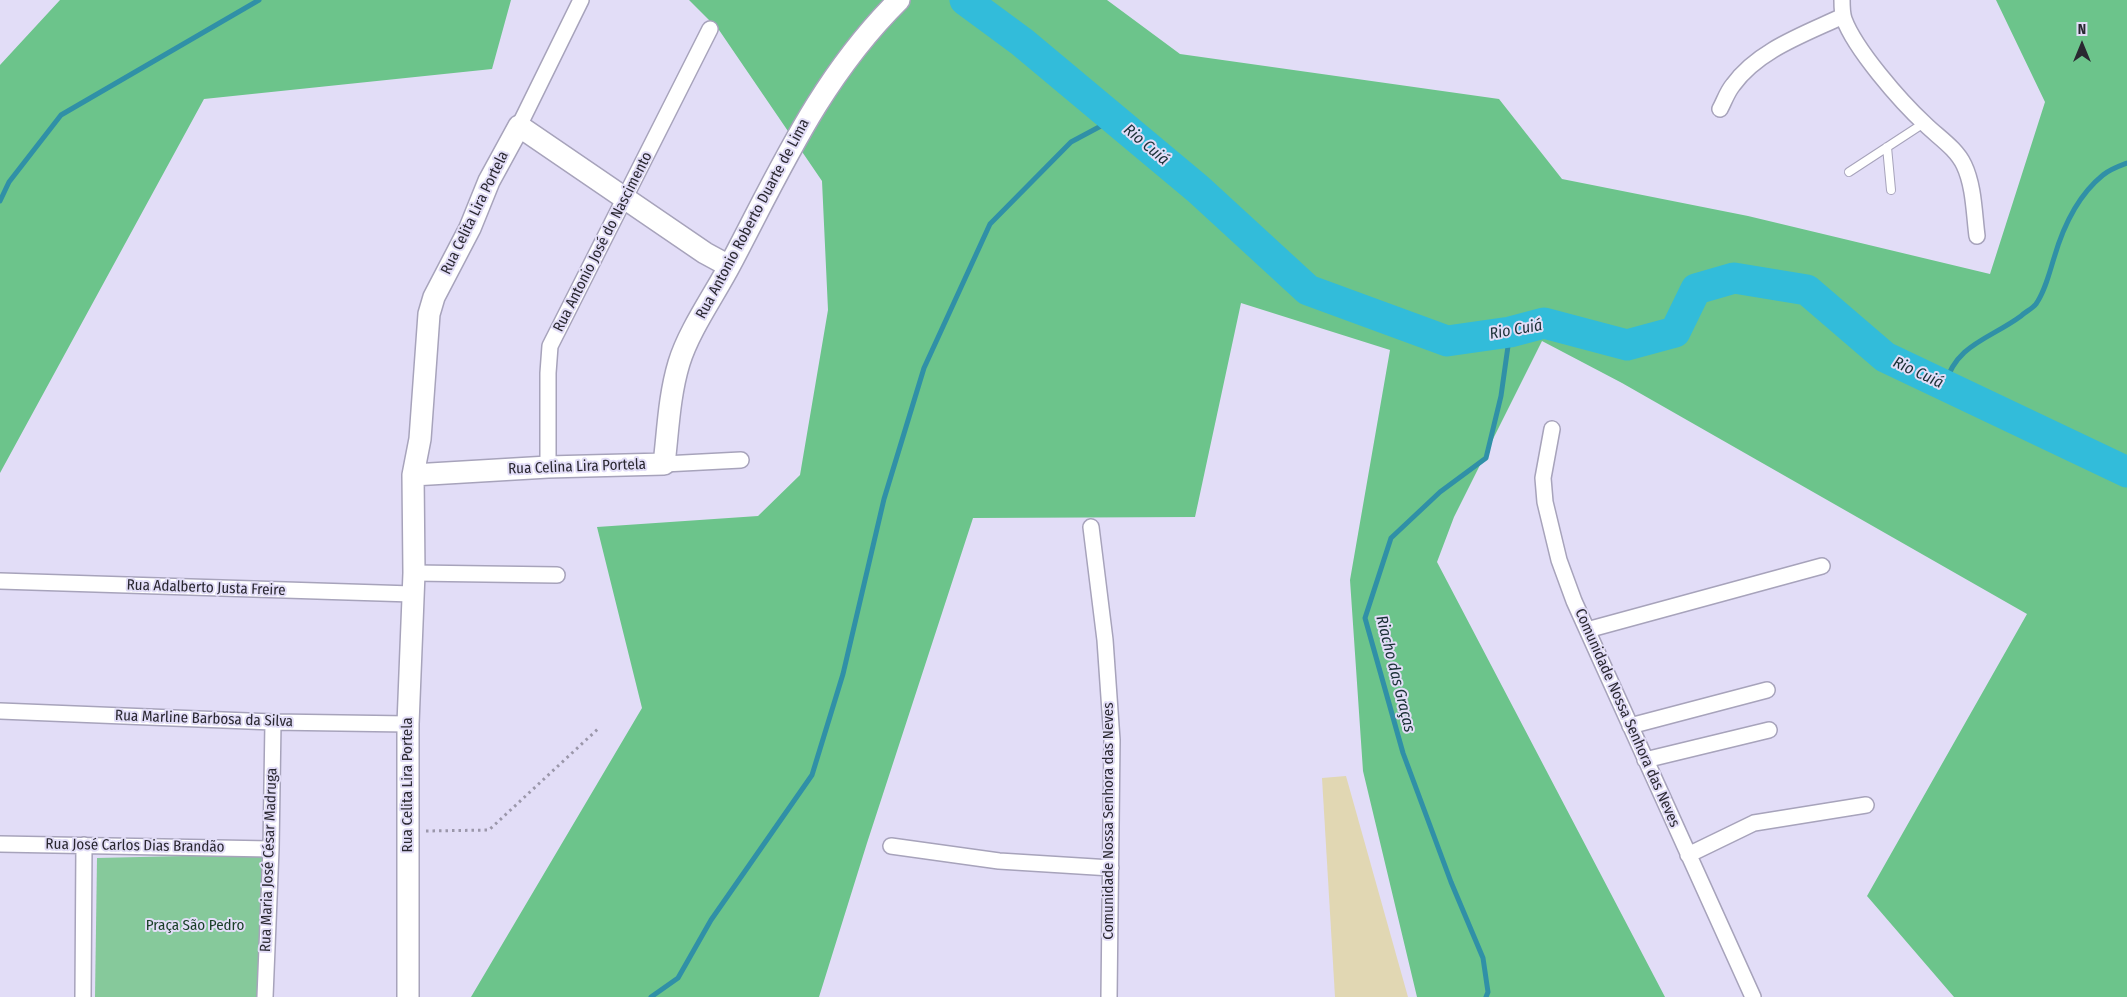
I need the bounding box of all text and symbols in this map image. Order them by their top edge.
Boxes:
north arrow [2057,20,2107,70]
text: N [2078,21,2086,38]
street label: Rua Antonio Roberto Duarte de Lima [692,116,814,322]
water label: Rio Cuiá [1119,121,1173,169]
street label: Rua Celita Lira Portela [437,148,513,278]
street label: Rua Antonio José do Nascimento [550,149,656,335]
water label: Rio Cuiá [1488,316,1544,344]
water label: Rio Cuiá [1890,353,1946,393]
street label: Rua Celina Lira Portela [508,456,646,478]
street label: Rua Adalberto Justa Freire [126,576,286,600]
street label: Comunidade Nossa Senhora das Neves [1571,606,1683,830]
water label: Riacho das Graças [1371,614,1419,734]
street label: Comunidade Nossa Senhora das Neves [1100,702,1118,940]
street label: Rua Marline Barbosa da Silva [115,707,293,731]
street label: Rua Celita Lira Portela [399,718,417,852]
street label: Rua Maria José César Madruga [257,767,281,953]
street label: Rua José Carlos Dias Brandão [45,835,225,857]
park label: Praça São Pedro [146,917,244,935]

